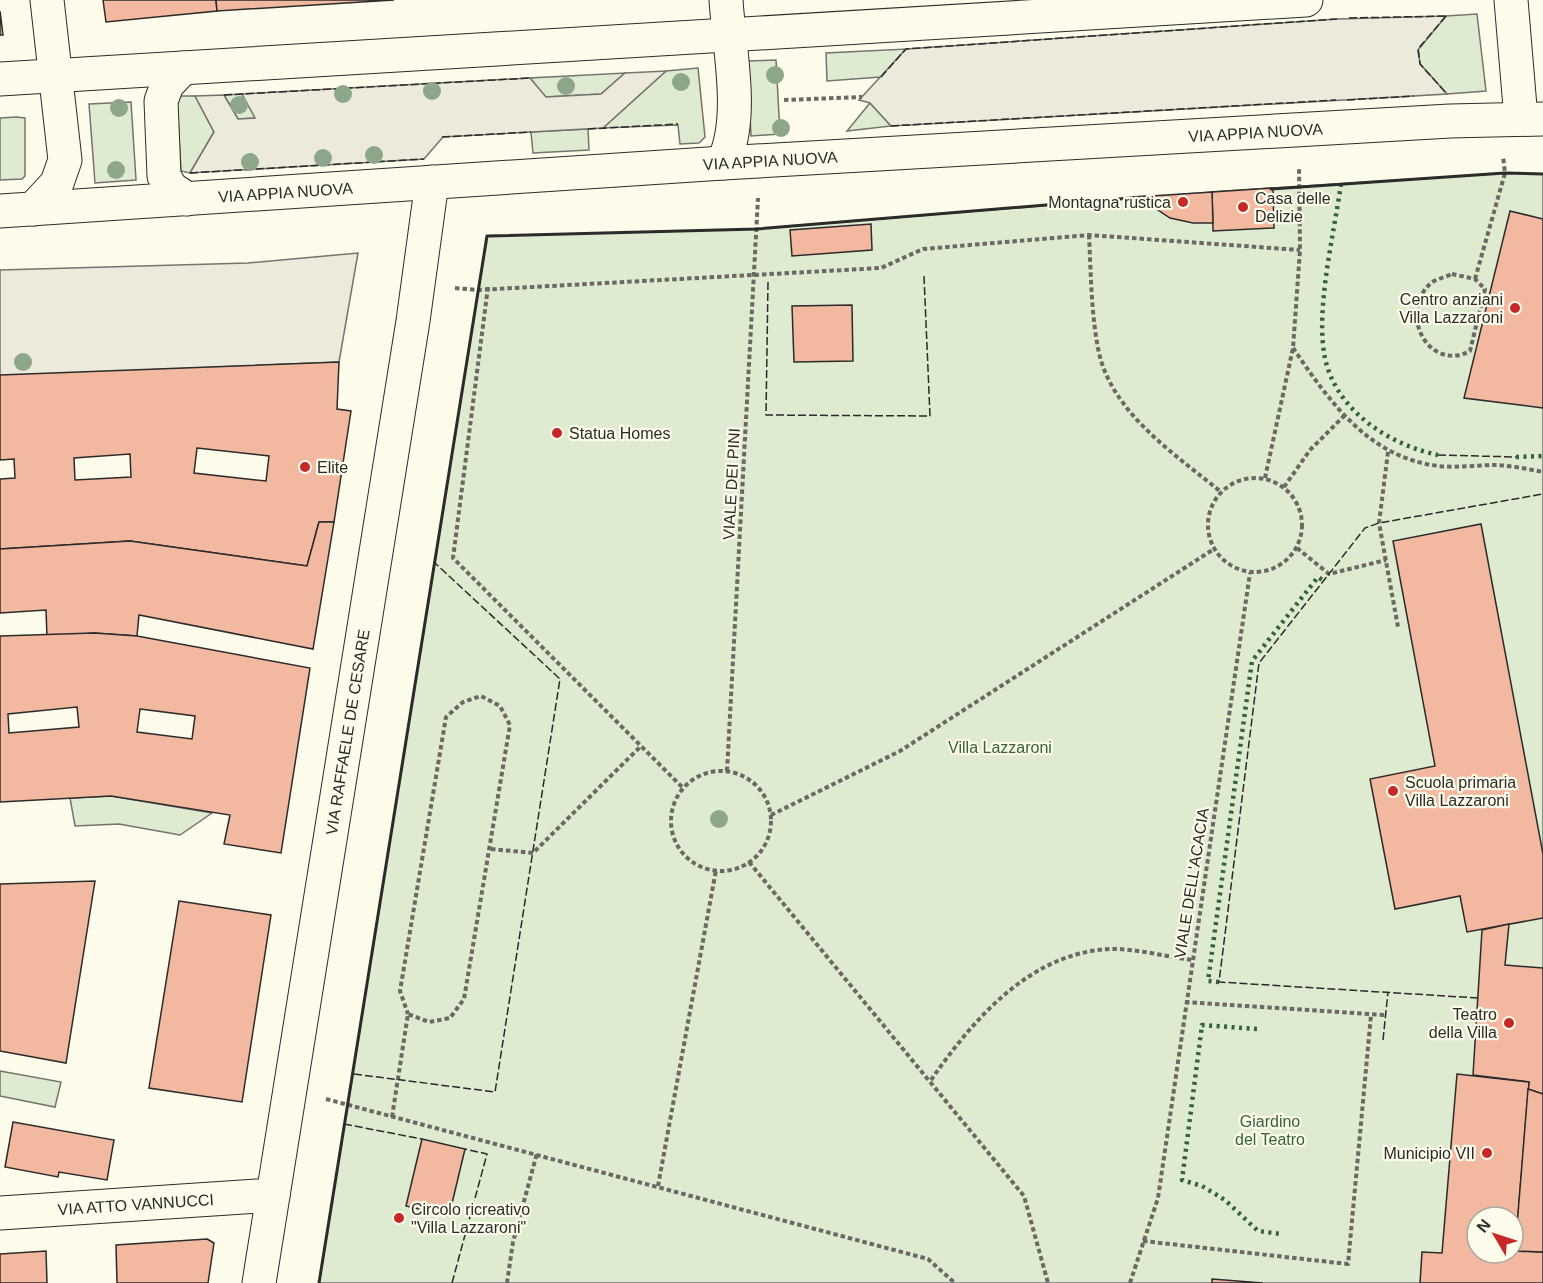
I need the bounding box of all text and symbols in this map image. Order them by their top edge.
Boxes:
street label: VIA APPIA NUOVA [1188,120,1324,145]
street label: VIA APPIA NUOVA [702,148,839,173]
street label: VIA APPIA NUOVA [218,180,354,206]
place label: Casa delle Delizie [1255,190,1331,225]
place label: Montagna rustica [1048,194,1171,211]
marker: Montagna rustica [1176,195,1190,209]
marker: Casa delle Delizie [1236,200,1250,214]
place label: Centro anziani Villa Lazzaroni [1399,291,1503,326]
marker: Centro anziani Villa Lazzaroni [1508,301,1522,315]
place label: Statua Homes [569,425,670,442]
marker: Statua Homes [550,426,564,440]
street label: VIALE DEI PINI [720,428,743,540]
place label: Elite [317,459,348,476]
marker: Elite [298,460,312,474]
street label: VIA RAFFAELE DE CESARE [323,628,373,836]
park label: Villa Lazzaroni [948,739,1052,756]
place label: Scuola primaria Villa Lazzaroni [1405,774,1516,809]
marker: Scuola primaria Villa Lazzaroni [1386,784,1400,798]
street label: VIALE DELL'ACACIA [1171,806,1212,960]
place label: Teatro della Villa [1429,1006,1497,1041]
marker: Teatro della Villa [1502,1016,1516,1030]
park label: Giardino del Teatro [1235,1113,1305,1148]
place label: Municipio VII [1383,1145,1475,1162]
marker: Municipio VII [1480,1146,1494,1160]
street label: VIA ATTO VANNUCCI [57,1191,214,1218]
place label: Circolo ricreativo "Villa Lazzaroni" [411,1201,530,1236]
north arrow [1465,1205,1525,1265]
marker: Circolo ricreativo "Villa Lazzaroni" [392,1211,406,1225]
text: N [1473,1216,1494,1236]

